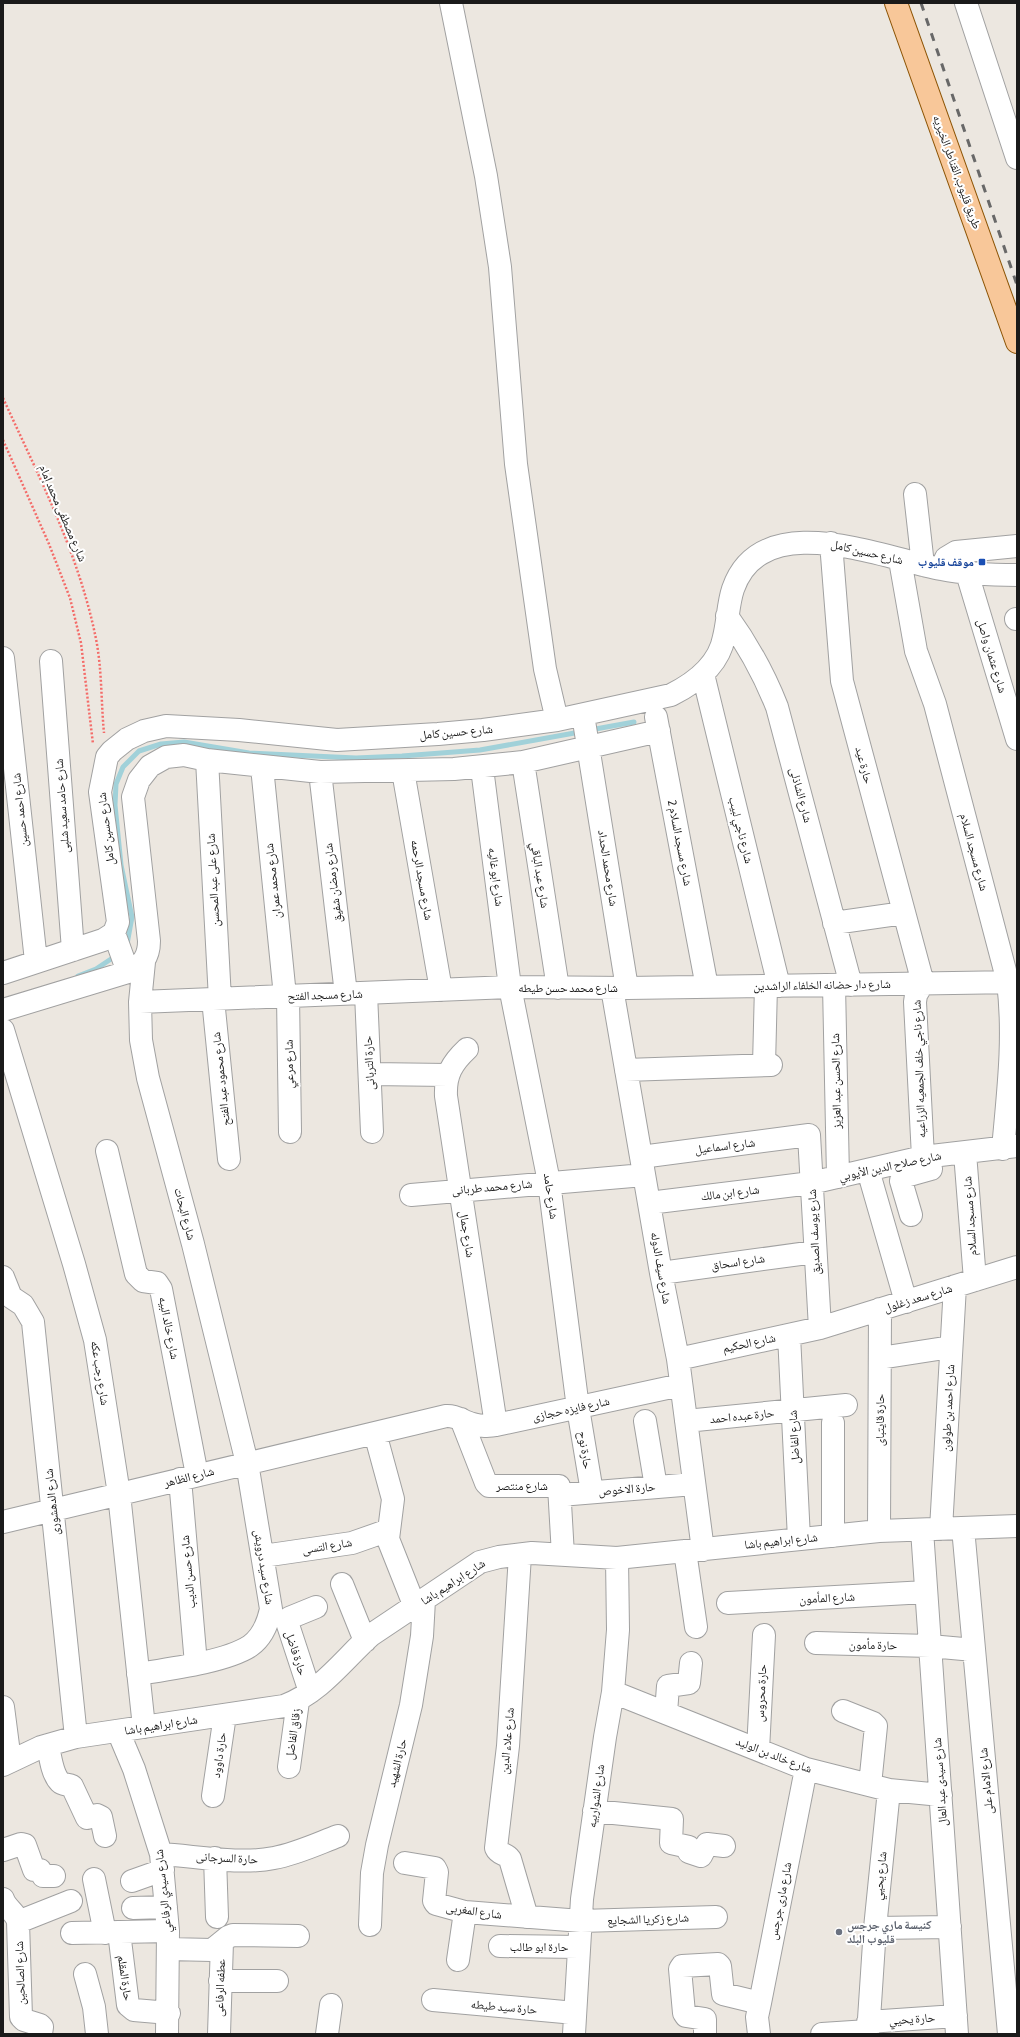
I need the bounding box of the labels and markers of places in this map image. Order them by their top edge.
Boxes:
place label: موقف قليوب [918,555,974,569]
marker: موقف قليوب [977,557,987,567]
place label: كنيسة ماري جرجس قليوب البلد [847,1918,932,1946]
marker: كنيسة ماري جرجس قليوب البلد [834,1927,844,1937]

